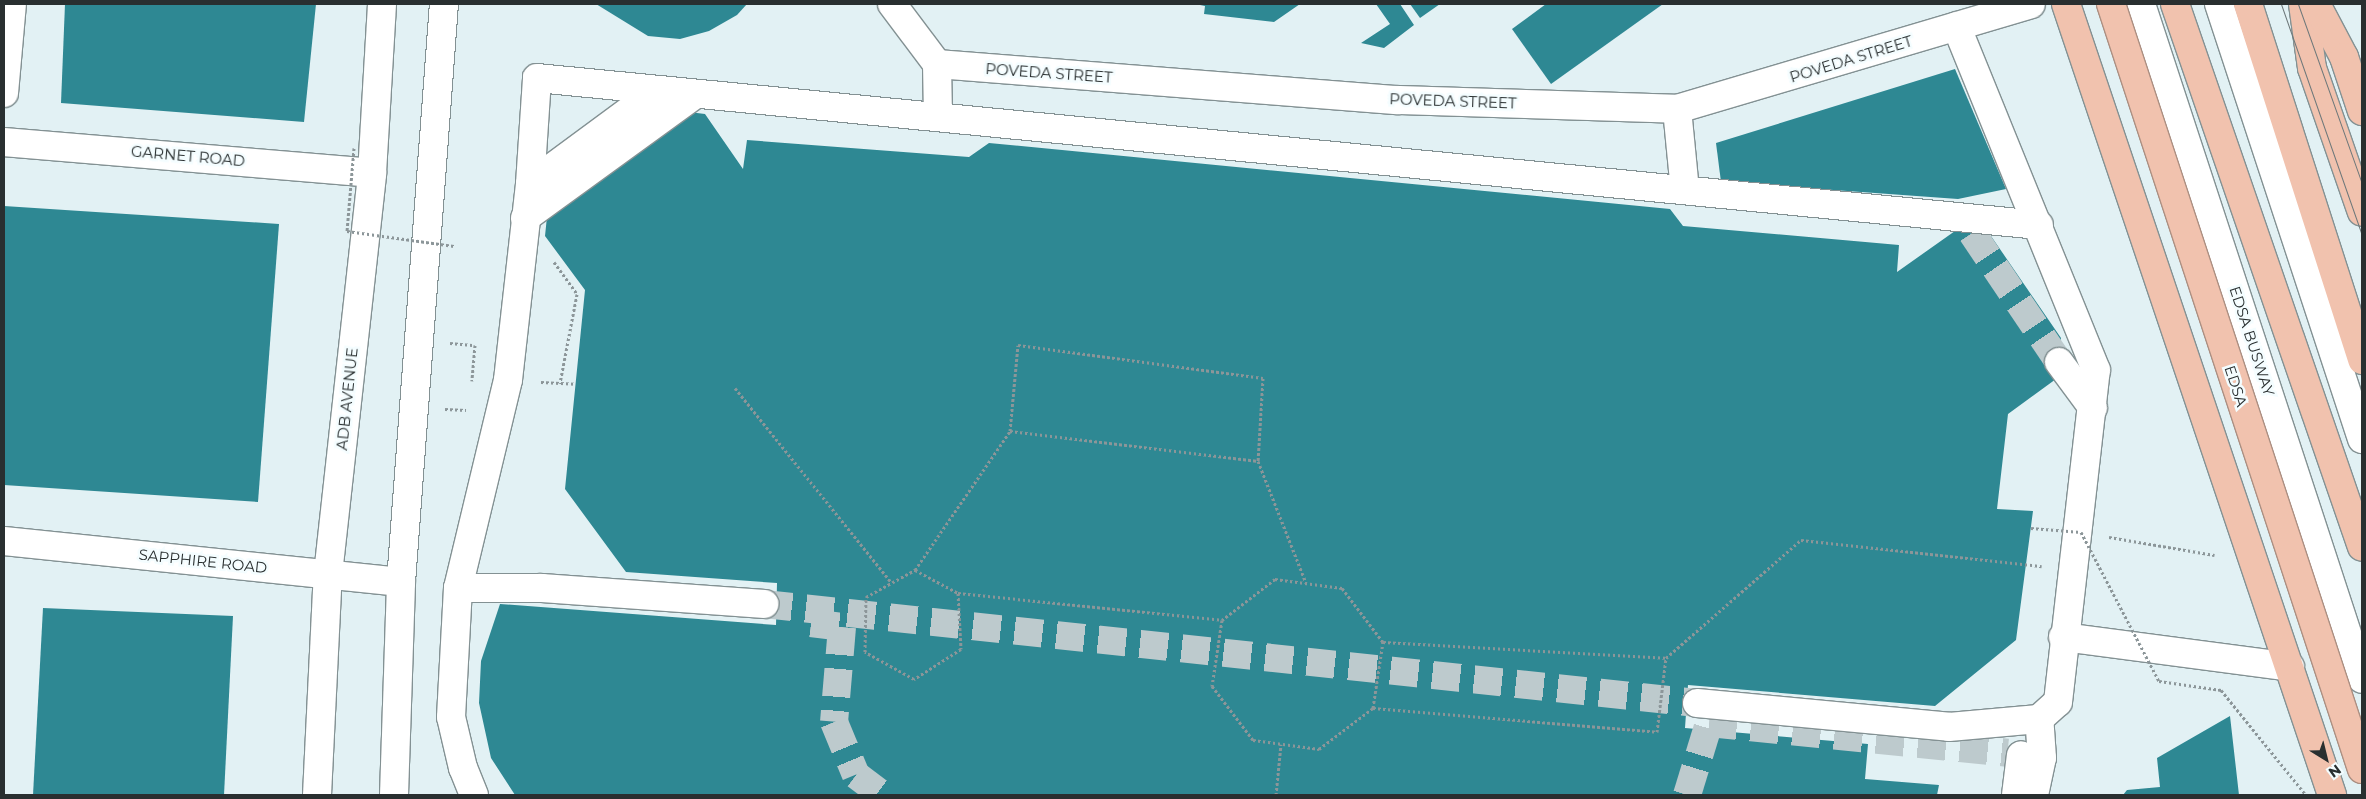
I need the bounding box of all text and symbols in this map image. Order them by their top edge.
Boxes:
street label: POVEDA STREET [1787,32,1915,86]
street label: POVEDA STREET [985,60,1113,86]
street label: POVEDA STREET [1389,90,1517,112]
street label: GARNET ROAD [130,142,246,170]
street label: EDSA BUSWAY [2226,284,2278,398]
street label: ADB AVENUE [333,347,361,451]
street label: EDSA [2221,363,2251,409]
street label: SAPPHIRE ROAD [138,545,268,577]
north arrow [2301,734,2351,784]
text: N [2325,761,2345,782]

